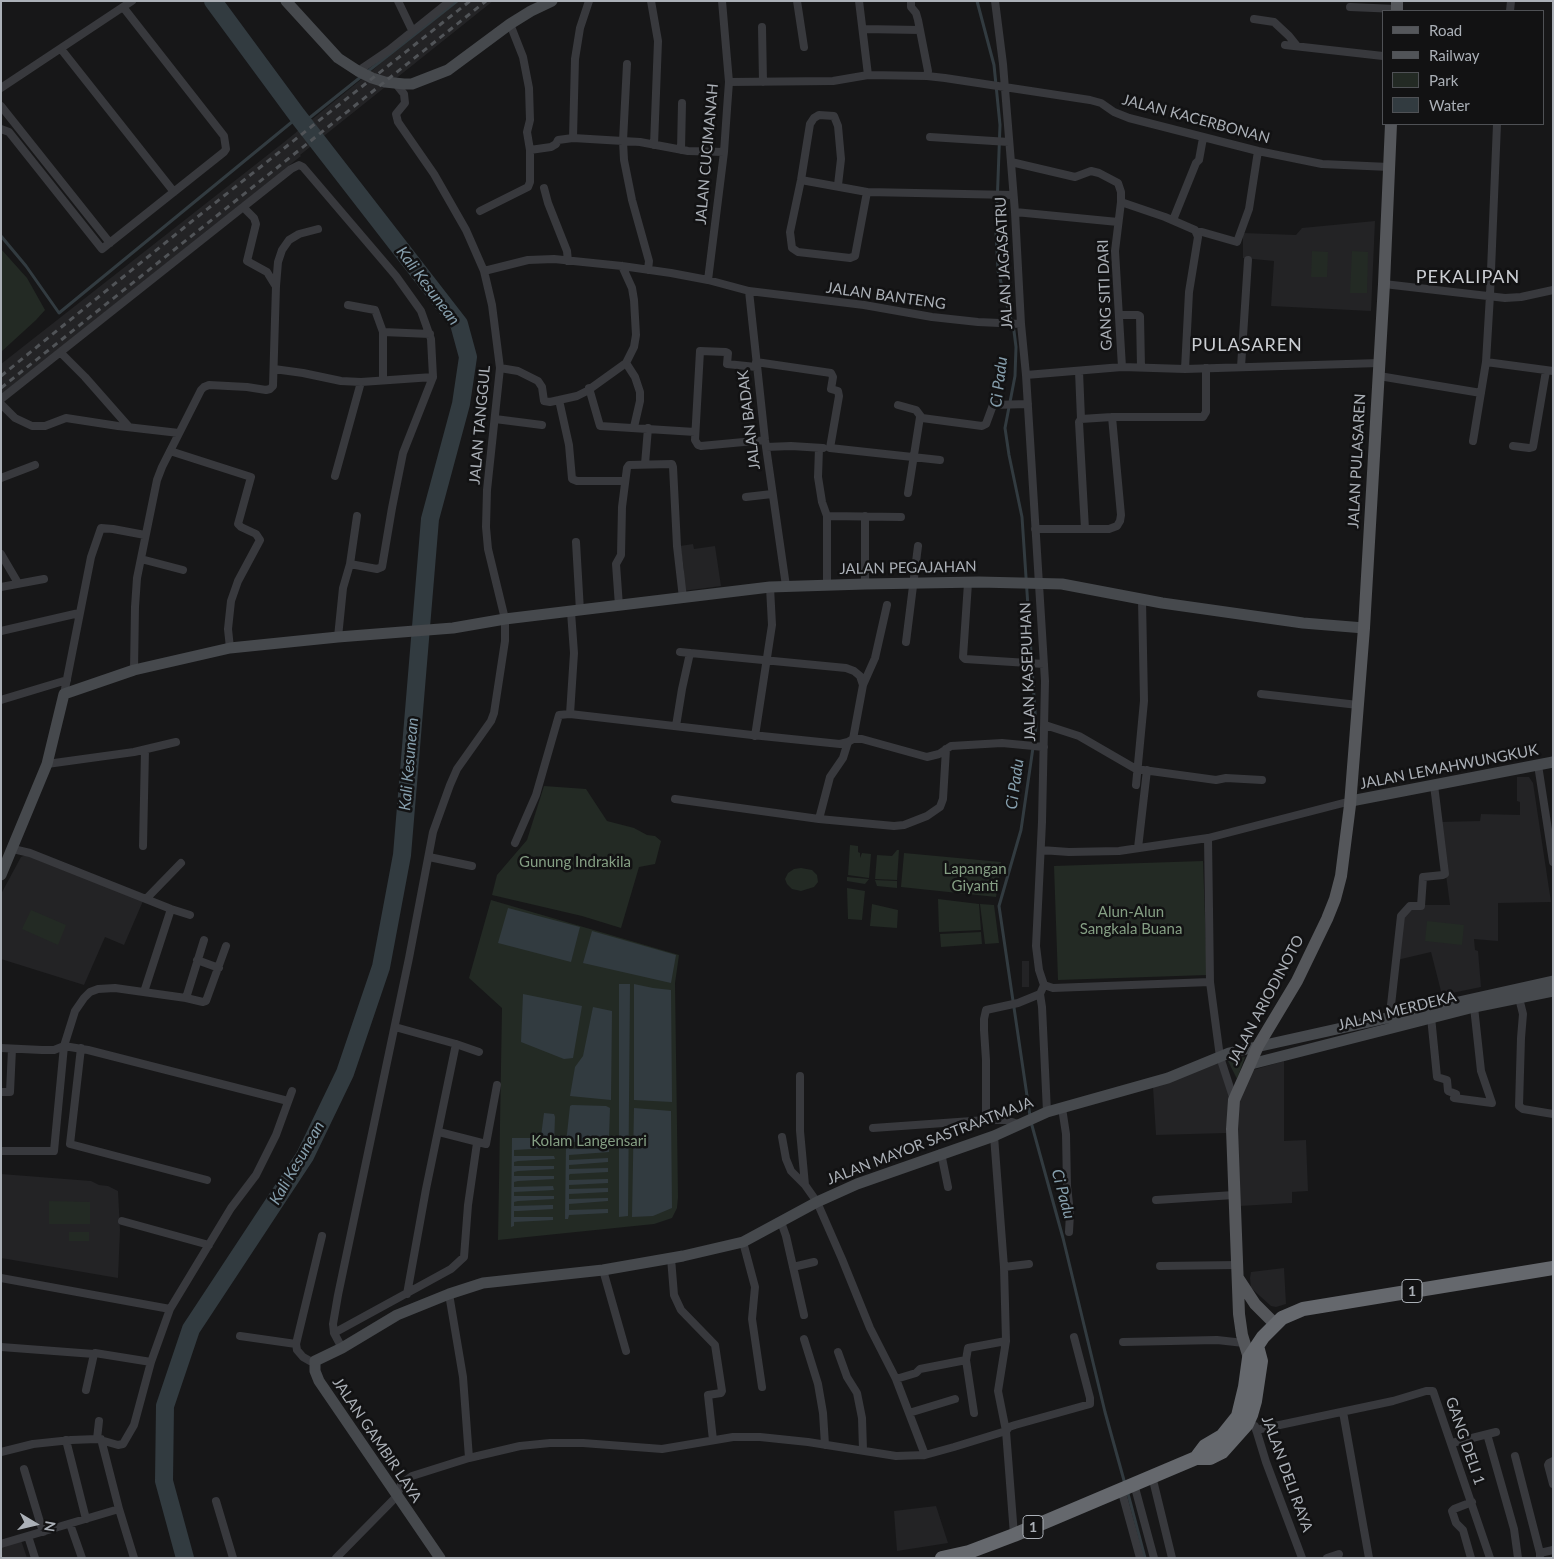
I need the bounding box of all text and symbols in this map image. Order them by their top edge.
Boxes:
legend [1382,10,1544,125]
text: Road [1429,21,1462,39]
text: Railway [1429,46,1480,64]
text: Park [1429,71,1458,89]
street label: JALAN CUCIMANAH [692,83,722,225]
street label: JALAN KACERBONAN [1120,91,1272,147]
text: Water [1429,96,1470,114]
street label: JALAN JAGASATRU [992,196,1016,330]
street label: GANG SITI DARI [1094,239,1116,351]
water label: Kali Kesunean [392,243,464,329]
district label: PEKALIPAN [1415,266,1521,288]
street label: JALAN BANTENG [825,279,947,313]
district label: PULASAREN [1190,334,1304,356]
water label: Ci Padu [986,356,1012,408]
street label: JALAN TANGGUL [466,365,494,485]
street label: JALAN BADAK [734,369,764,471]
street label: JALAN PULASAREN [1344,393,1370,529]
street label: JALAN PEGAJAHAN [839,558,977,578]
street label: JALAN KASEPUHAN [1017,602,1039,742]
water label: Kali Kesunean [395,717,423,811]
street label: JALAN LEMAHWUNGKUK [1358,741,1540,793]
water label: Ci Padu [1002,757,1028,811]
park label: Gunung Indrakila [519,853,631,871]
park label: Lapangan Giyanti [943,860,1007,895]
park label: Alun-Alun Sangkala Buana [1080,903,1182,938]
street label: JALAN ARIODINOTO [1224,932,1308,1068]
street label: JALAN MERDEKA [1336,988,1458,1034]
street label: JALAN MAYOR SASTRAATMAJA [824,1093,1036,1189]
water label: Kali Kesunean [265,1118,329,1208]
park label: Kolam Langensari [531,1132,647,1150]
water label: Ci Padu [1047,1167,1079,1221]
road number: 1 [1402,1280,1422,1302]
street label: JALAN GAMBIR LAYA [328,1374,426,1506]
street label: GANG DELI 1 [1442,1395,1488,1487]
street label: JALAN DELI RAYA [1258,1413,1316,1535]
north arrow [10,1499,60,1549]
road number: 1 [1023,1515,1043,1538]
text: N [41,1520,60,1533]

